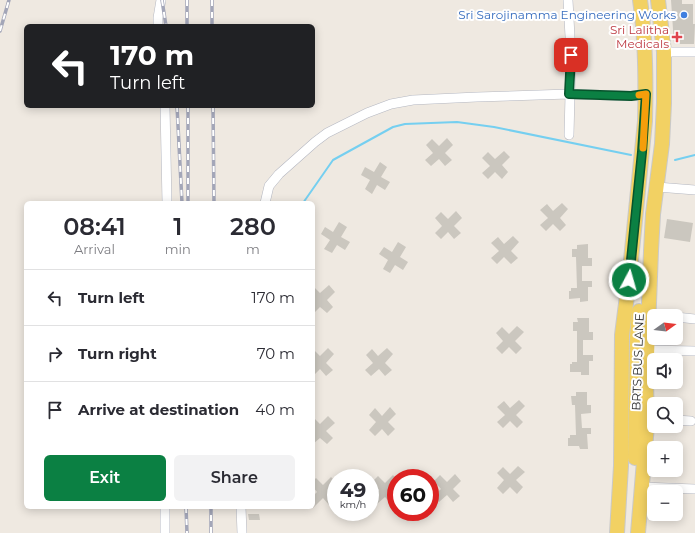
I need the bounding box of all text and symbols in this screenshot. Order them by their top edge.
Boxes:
place label: Sri Sarojinamma Engineering Works [458,7,676,22]
marker: Sri Sarojinamma Engineering Works [679,10,689,20]
place label: Sri Lalitha Medicals [610,22,669,51]
marker: Sri Lalitha Medicals [672,32,682,42]
text: 170 m [110,38,194,72]
pin [554,38,588,72]
icon: left [44,40,96,92]
icon: arrive [560,44,582,66]
text: Turn left [110,72,185,94]
text: 08:41 [63,212,126,241]
text: 1 [173,212,182,241]
text: 280 [230,212,276,241]
text: Arrival [74,241,115,257]
text: min [165,241,191,257]
text: m [246,241,260,257]
position arrow [608,259,650,301]
icon: left [44,287,66,309]
text: Turn left [78,288,145,307]
text: 170 m [251,288,295,307]
north arrow [647,309,683,345]
map controls [647,309,683,521]
street label: BRTS BUS LANE [628,313,647,411]
icon: right [44,343,66,365]
text: Turn right [78,344,157,363]
text: 70 m [257,344,295,363]
button: sound [647,353,683,389]
button: search [647,397,683,433]
icon: arrive [44,399,66,421]
text: Arrive at destination [78,400,239,419]
text: 40 m [255,400,295,419]
button: + [647,441,683,477]
button: Exit [44,455,166,501]
button: Share [174,455,295,501]
speed limit sign: 60 [387,469,439,521]
text: 49 [340,478,366,502]
button: − [647,485,683,521]
text: km/h [340,498,366,511]

